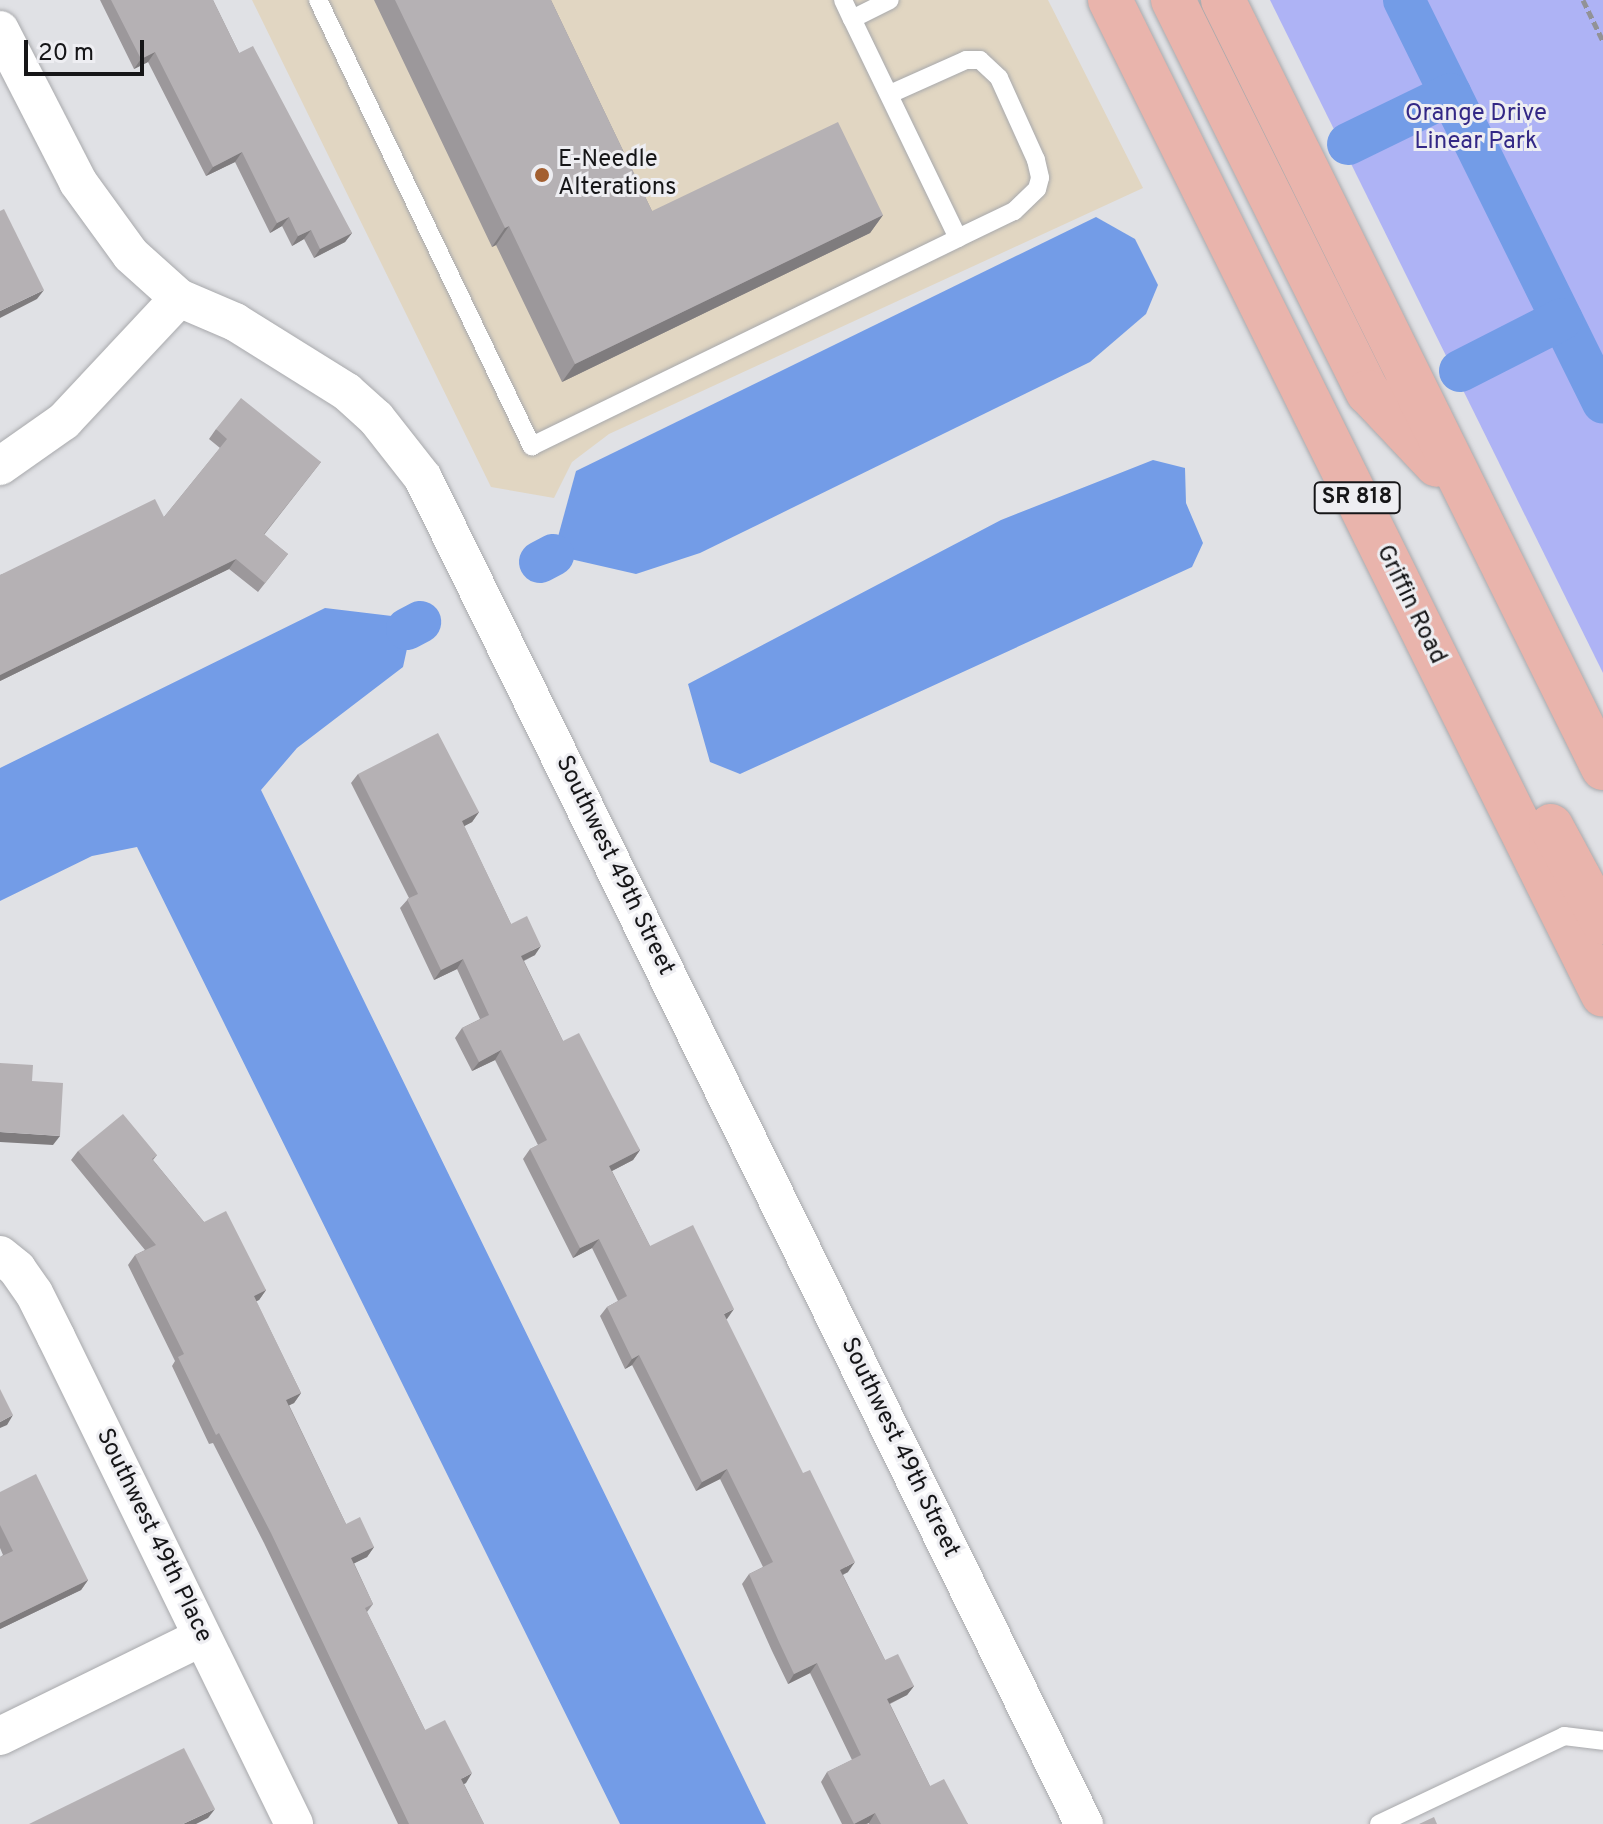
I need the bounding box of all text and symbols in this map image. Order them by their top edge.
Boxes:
scale bar [28,24,148,74]
text: 20 m [38,39,94,69]
park label: Orange Drive Linear Park [1405,101,1547,157]
place label: E-Needle Alterations [558,147,676,203]
marker: E-Needle Alterations [533,166,551,184]
road number: SR 818 [1313,480,1401,516]
street label: Griffin Road [1369,541,1451,669]
street label: Southwest 49th Street [548,752,680,980]
street label: Southwest 49th Street [833,1334,965,1562]
street label: Southwest 49th Place [89,1424,217,1648]

